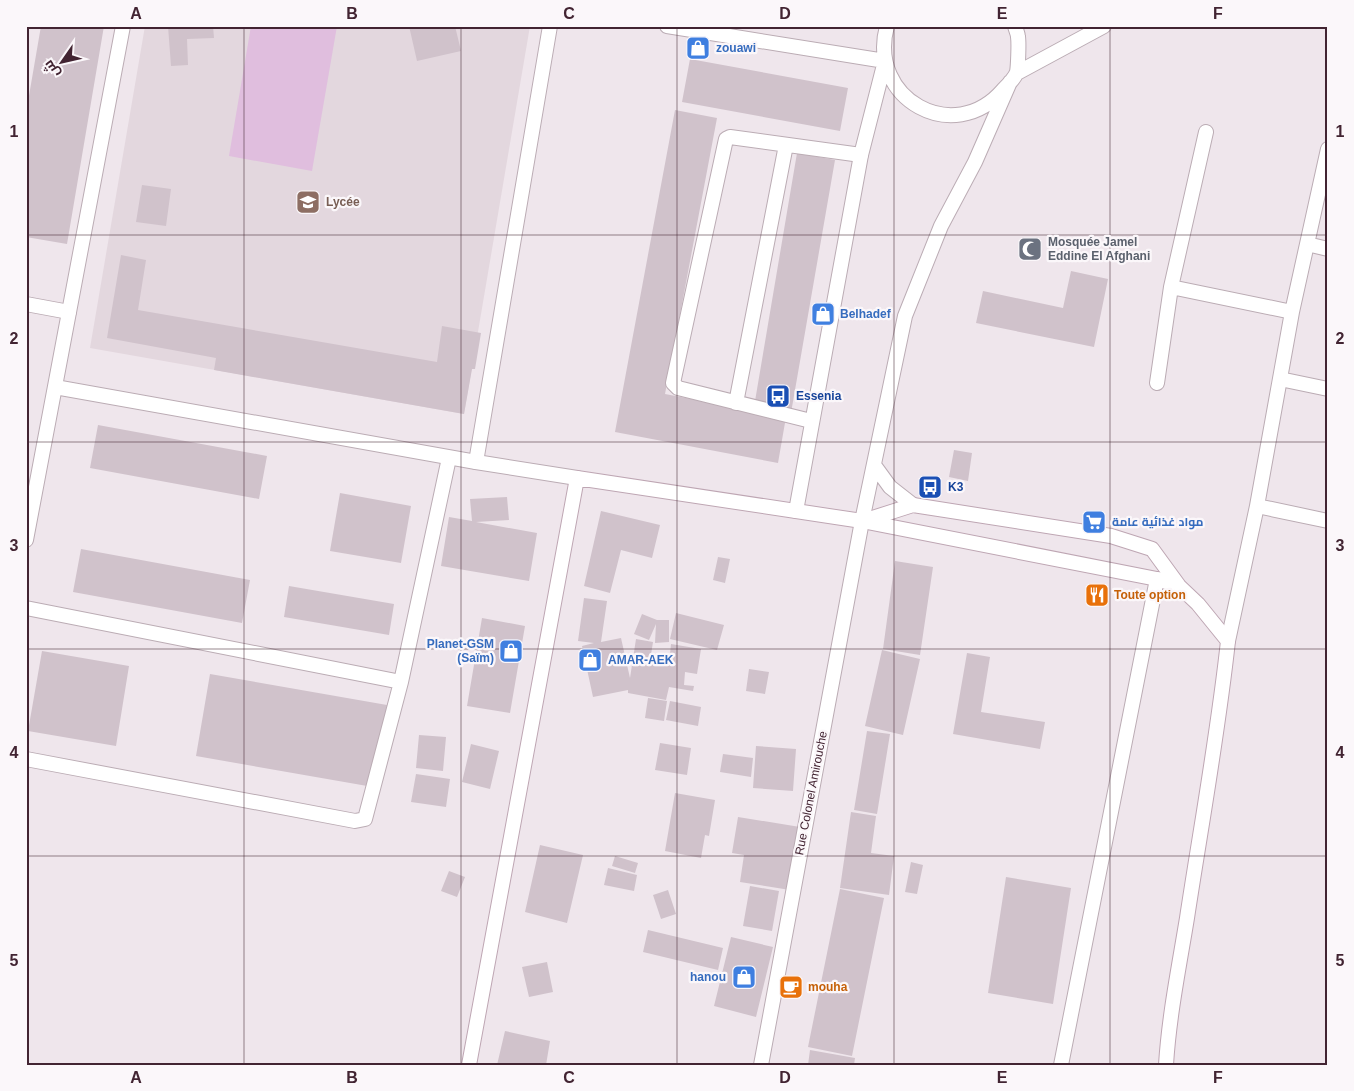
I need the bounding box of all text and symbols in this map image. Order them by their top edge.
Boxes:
text: A [130,5,142,22]
text: B [346,5,358,22]
text: C [563,5,575,22]
text: D [779,5,791,22]
text: E [997,5,1008,22]
text: F [1213,5,1223,22]
shop icon: zouawi [685,35,711,61]
north arrow [38,38,88,88]
place label: zouawi [716,41,756,55]
text: ش [40,57,64,81]
text: 1 [10,123,19,140]
text: 1 [1336,123,1345,140]
school or university icon: Lycée [295,189,321,215]
place label: Lycée [326,195,360,209]
place label: Mosquée Jamel Eddine El Afghani [1048,235,1150,263]
mosque icon: Mosquée Jamel Eddine El Afghani [1017,236,1043,262]
shop icon: Belhadef [810,301,836,327]
place label: Belhadef [840,307,892,321]
text: 2 [10,330,19,347]
text: 2 [1336,330,1345,347]
bus stop icon: Essenia [765,383,791,409]
place label: Essenia [796,389,842,403]
bus stop icon: K3 [917,474,943,500]
place label: K3 [948,480,964,494]
supermarket icon: مواد غذائية عامة [1081,509,1107,535]
place label: مواد غذائية عامة [1112,515,1204,530]
text: 3 [10,537,19,554]
text: 3 [1336,537,1345,554]
restaurant icon: Toute option [1084,582,1110,608]
place label: Toute option [1114,588,1186,602]
place label: Planet-GSM (Saïm) [427,637,494,665]
shop icon: Planet-GSM (Saïm) [498,638,524,664]
shop icon: AMAR-AEK [577,647,603,673]
place label: AMAR-AEK [608,653,674,667]
street label: Rue Colonel Amirouche [792,729,830,856]
text: 4 [10,744,19,761]
text: 4 [1336,744,1345,761]
text: 5 [10,952,19,969]
text: 5 [1336,952,1345,969]
shop icon: hanou [731,964,757,990]
place label: hanou [690,970,726,984]
cafe icon: mouha [778,974,804,1000]
place label: mouha [808,980,848,994]
text: A [130,1069,142,1086]
text: B [346,1069,358,1086]
text: C [563,1069,575,1086]
text: D [779,1069,791,1086]
text: E [997,1069,1008,1086]
text: F [1213,1069,1223,1086]

